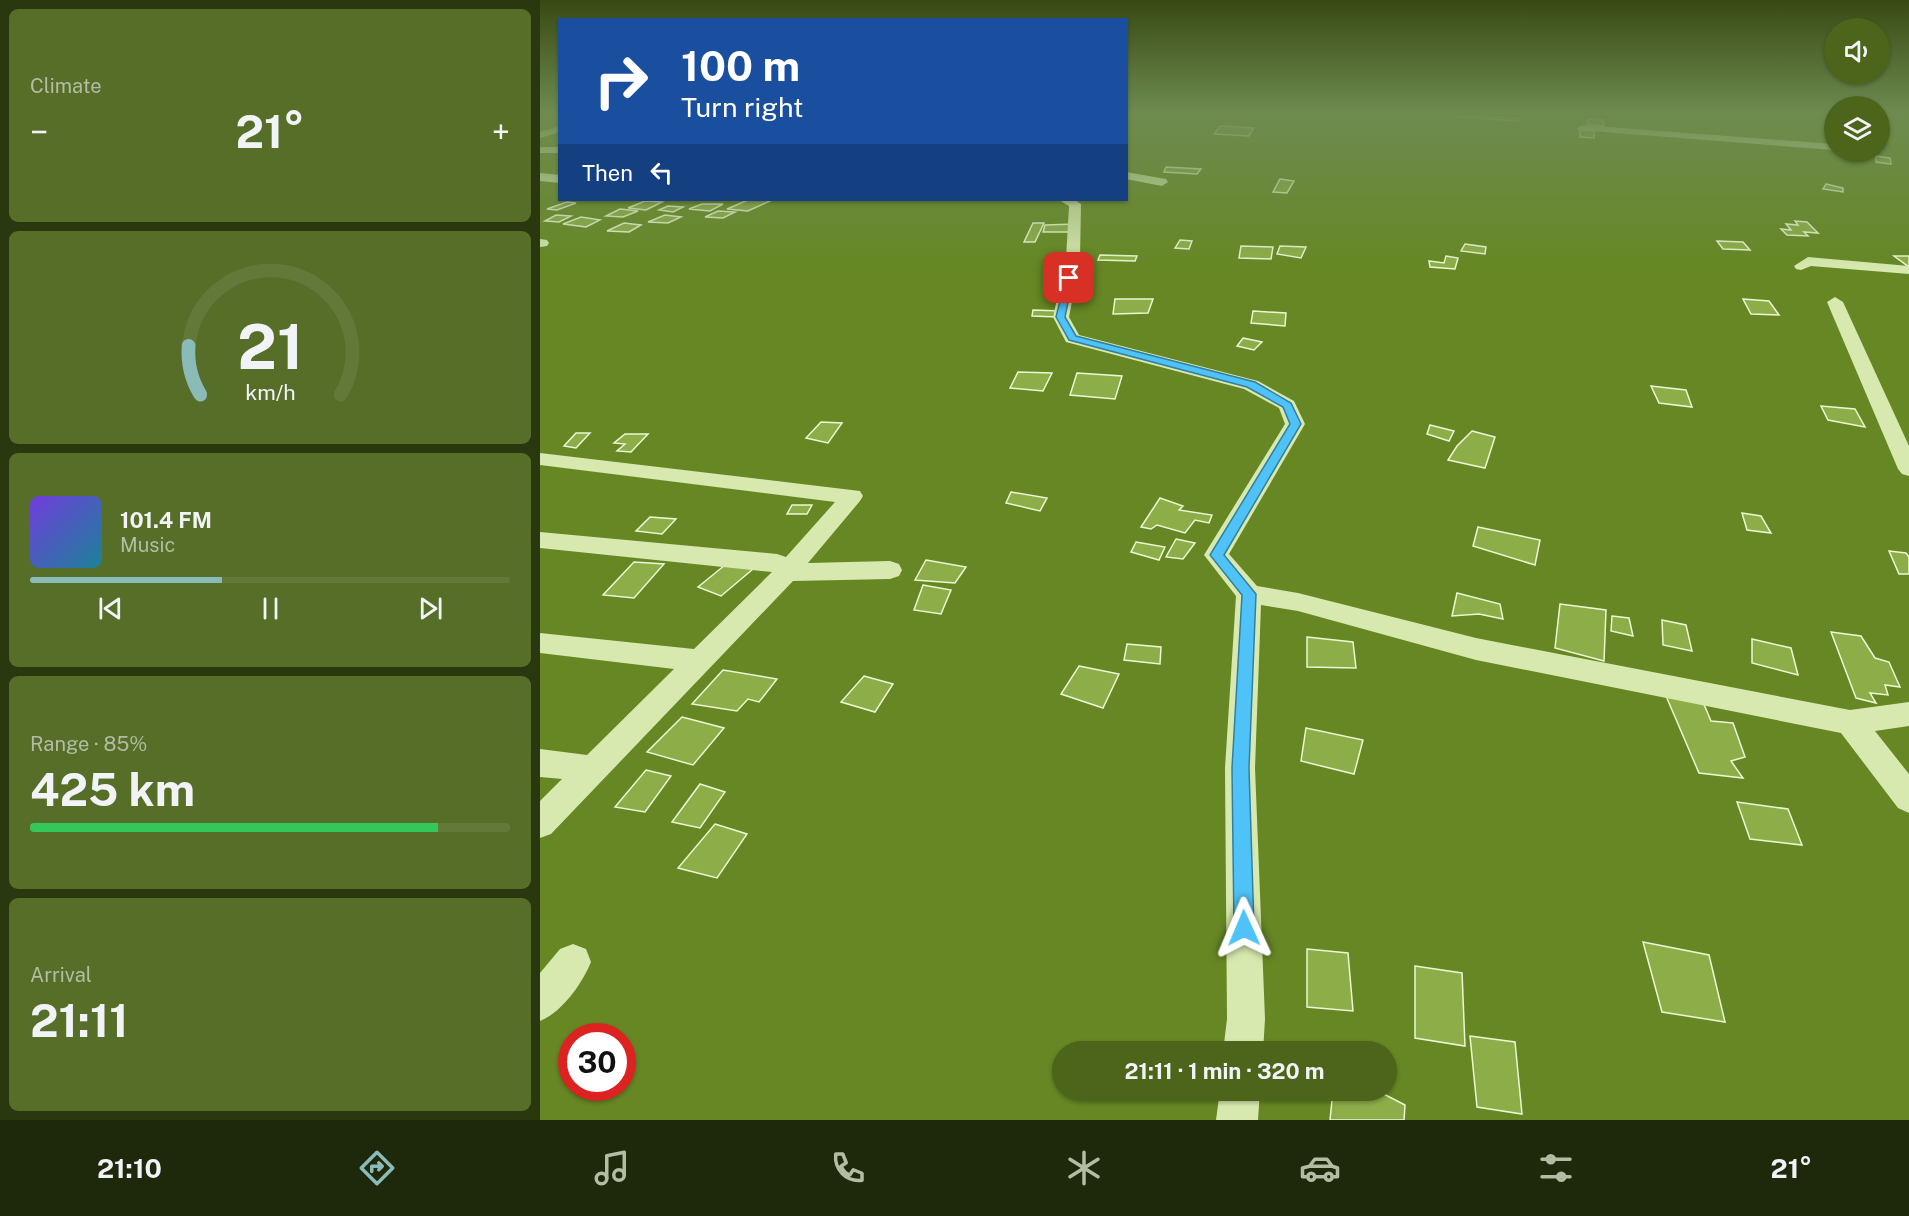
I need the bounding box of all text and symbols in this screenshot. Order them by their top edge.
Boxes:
map controls [1824,18,1890,162]
button: sound [1824,18,1890,84]
text: 100 m [681,41,800,90]
icon: right [582,42,660,120]
text: Climate [30,74,102,98]
text: Turn right [681,91,804,123]
button: layers [1824,96,1890,162]
text: 21° [235,105,305,158]
text: − [30,113,48,151]
text: + [492,113,510,151]
icon: left [645,156,678,189]
text: Then [582,160,633,186]
pin [1043,252,1094,303]
icon: arrive [1052,261,1085,294]
text: 21 [237,310,303,383]
text: km/h [245,380,295,405]
text: 101.4 FM [120,507,212,533]
text: Music [120,533,175,557]
icon: previous [94,592,127,625]
icon: pause [254,592,287,625]
icon: next [414,592,447,625]
text: Range · 85% [30,732,147,756]
text: 425 km [30,763,195,816]
position arrow [1212,896,1276,960]
text: Arrival [30,963,92,987]
text: 21:11 [30,994,128,1047]
speed limit sign: 30 [558,1023,636,1101]
text: 21:11 · 1 min · 320 m [1125,1058,1324,1084]
icon: directions [356,1147,398,1189]
icon: music [591,1147,633,1189]
icon: phone [827,1147,869,1189]
icon: climate [1063,1147,1105,1189]
icon: car [1299,1147,1341,1189]
icon: filters [1535,1147,1577,1189]
text: 21:10 [97,1152,162,1184]
text: 21° [1771,1152,1812,1184]

